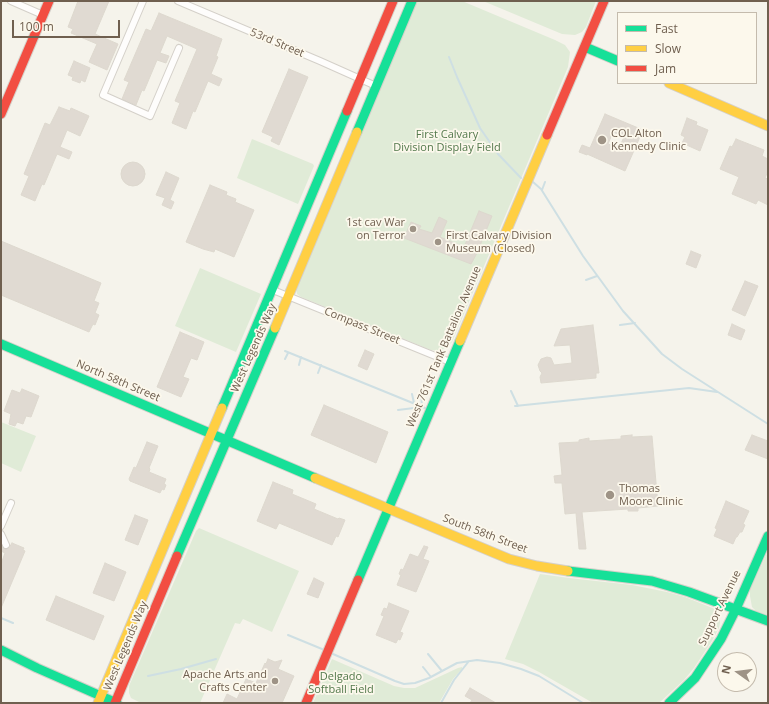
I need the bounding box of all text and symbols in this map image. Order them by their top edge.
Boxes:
scale bar [14,12,122,38]
legend [617,12,757,84]
text: 100 m [19,18,54,35]
text: Fast [655,20,678,37]
street label: 53rd Street [248,26,306,60]
text: Slow [655,40,681,57]
text: Jam [655,60,676,77]
place label: COL Alton Kennedy Clinic [611,127,686,153]
park label: First Calvary Division Display Field [393,128,501,154]
marker: COL Alton Kennedy Clinic [596,134,608,146]
place label: 1st cav War on Terror [346,216,405,242]
marker: 1st cav War on Terror [408,224,418,234]
place label: First Calvary Division Museum (Closed) [446,229,552,255]
marker: First Calvary Division Museum (Closed) [433,237,443,247]
street label: West 761st Tank Battalion Avenue [404,264,484,430]
street label: West Legends Way [228,302,280,394]
street label: Compass Street [322,305,402,347]
street label: North 58th Street [74,357,162,405]
place label: Thomas Moore Clinic [619,482,683,508]
marker: Thomas Moore Clinic [604,489,616,501]
street label: South 58th Street [441,512,529,556]
street label: Support Avenue [696,568,744,648]
street label: West Legends Way [101,599,151,693]
north arrow [717,652,757,692]
text: N [717,663,734,675]
place label: Apache Arts and Crafts Center [183,668,267,694]
park label: Delgado Softball Field [308,670,374,696]
marker: Apache Arts and Crafts Center [270,676,280,686]

